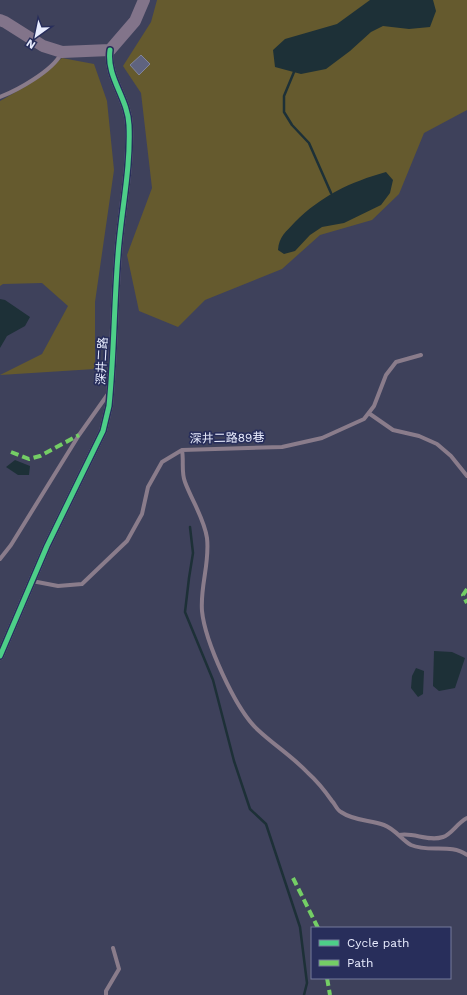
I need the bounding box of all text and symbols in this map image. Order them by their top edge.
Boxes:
north arrow [16,16,56,56]
text: N [24,36,38,52]
street label: 深井二路 [94,337,110,385]
street label: 深井二路89巷 [189,430,265,446]
legend [311,927,451,979]
text: Cycle path [347,936,409,950]
text: Path [347,956,373,970]

